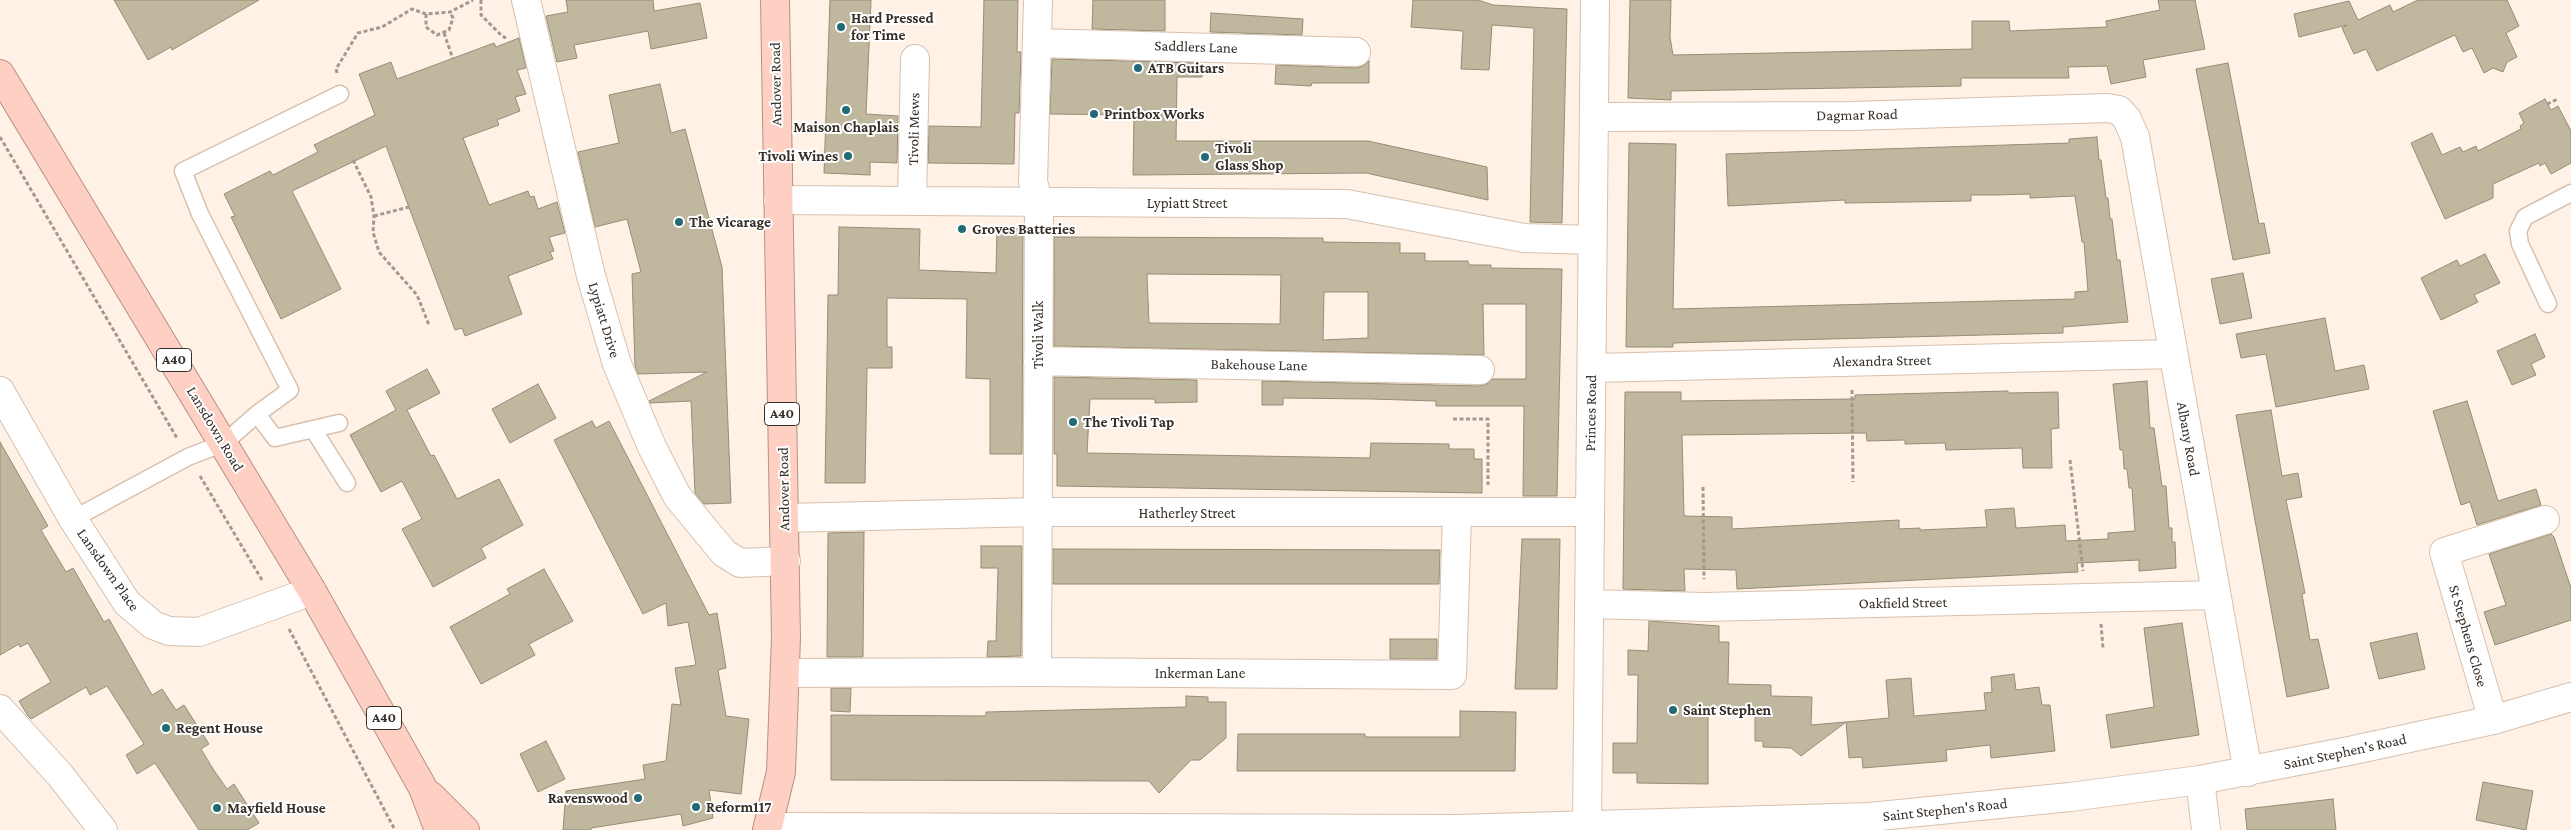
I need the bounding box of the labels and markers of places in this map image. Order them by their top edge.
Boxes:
place label: Hard Pressed for Time [851,9,934,44]
marker: Hard Pressed for Time [835,21,847,33]
place label: ATB Guitars [1148,59,1224,77]
marker: ATB Guitars [1132,62,1144,74]
marker: Maison Chaplais [840,104,852,116]
place label: Printbox Works [1104,105,1204,123]
marker: Printbox Works [1088,108,1100,120]
place label: Maison Chaplais [793,118,899,136]
place label: Tivoli Glass Shop [1215,139,1284,174]
place label: Tivoli Wines [758,147,838,165]
marker: Tivoli Wines [842,150,854,162]
marker: Tivoli Glass Shop [1199,151,1211,163]
place label: The Vicarage [689,213,771,231]
marker: The Vicarage [673,216,685,228]
place label: Groves Batteries [972,220,1075,238]
marker: Groves Batteries [956,223,968,235]
place label: The Tivoli Tap [1083,413,1174,431]
marker: The Tivoli Tap [1067,416,1079,428]
place label: Saint Stephen [1683,701,1771,719]
marker: Saint Stephen [1667,704,1679,716]
place label: Regent House [176,719,263,737]
marker: Regent House [160,722,172,734]
place label: Ravenswood [548,789,628,807]
marker: Ravenswood [632,792,644,804]
place label: Reform117 [706,798,772,816]
place label: Mayfield House [227,799,326,817]
marker: Reform117 [690,801,702,813]
marker: Mayfield House [211,802,223,814]

